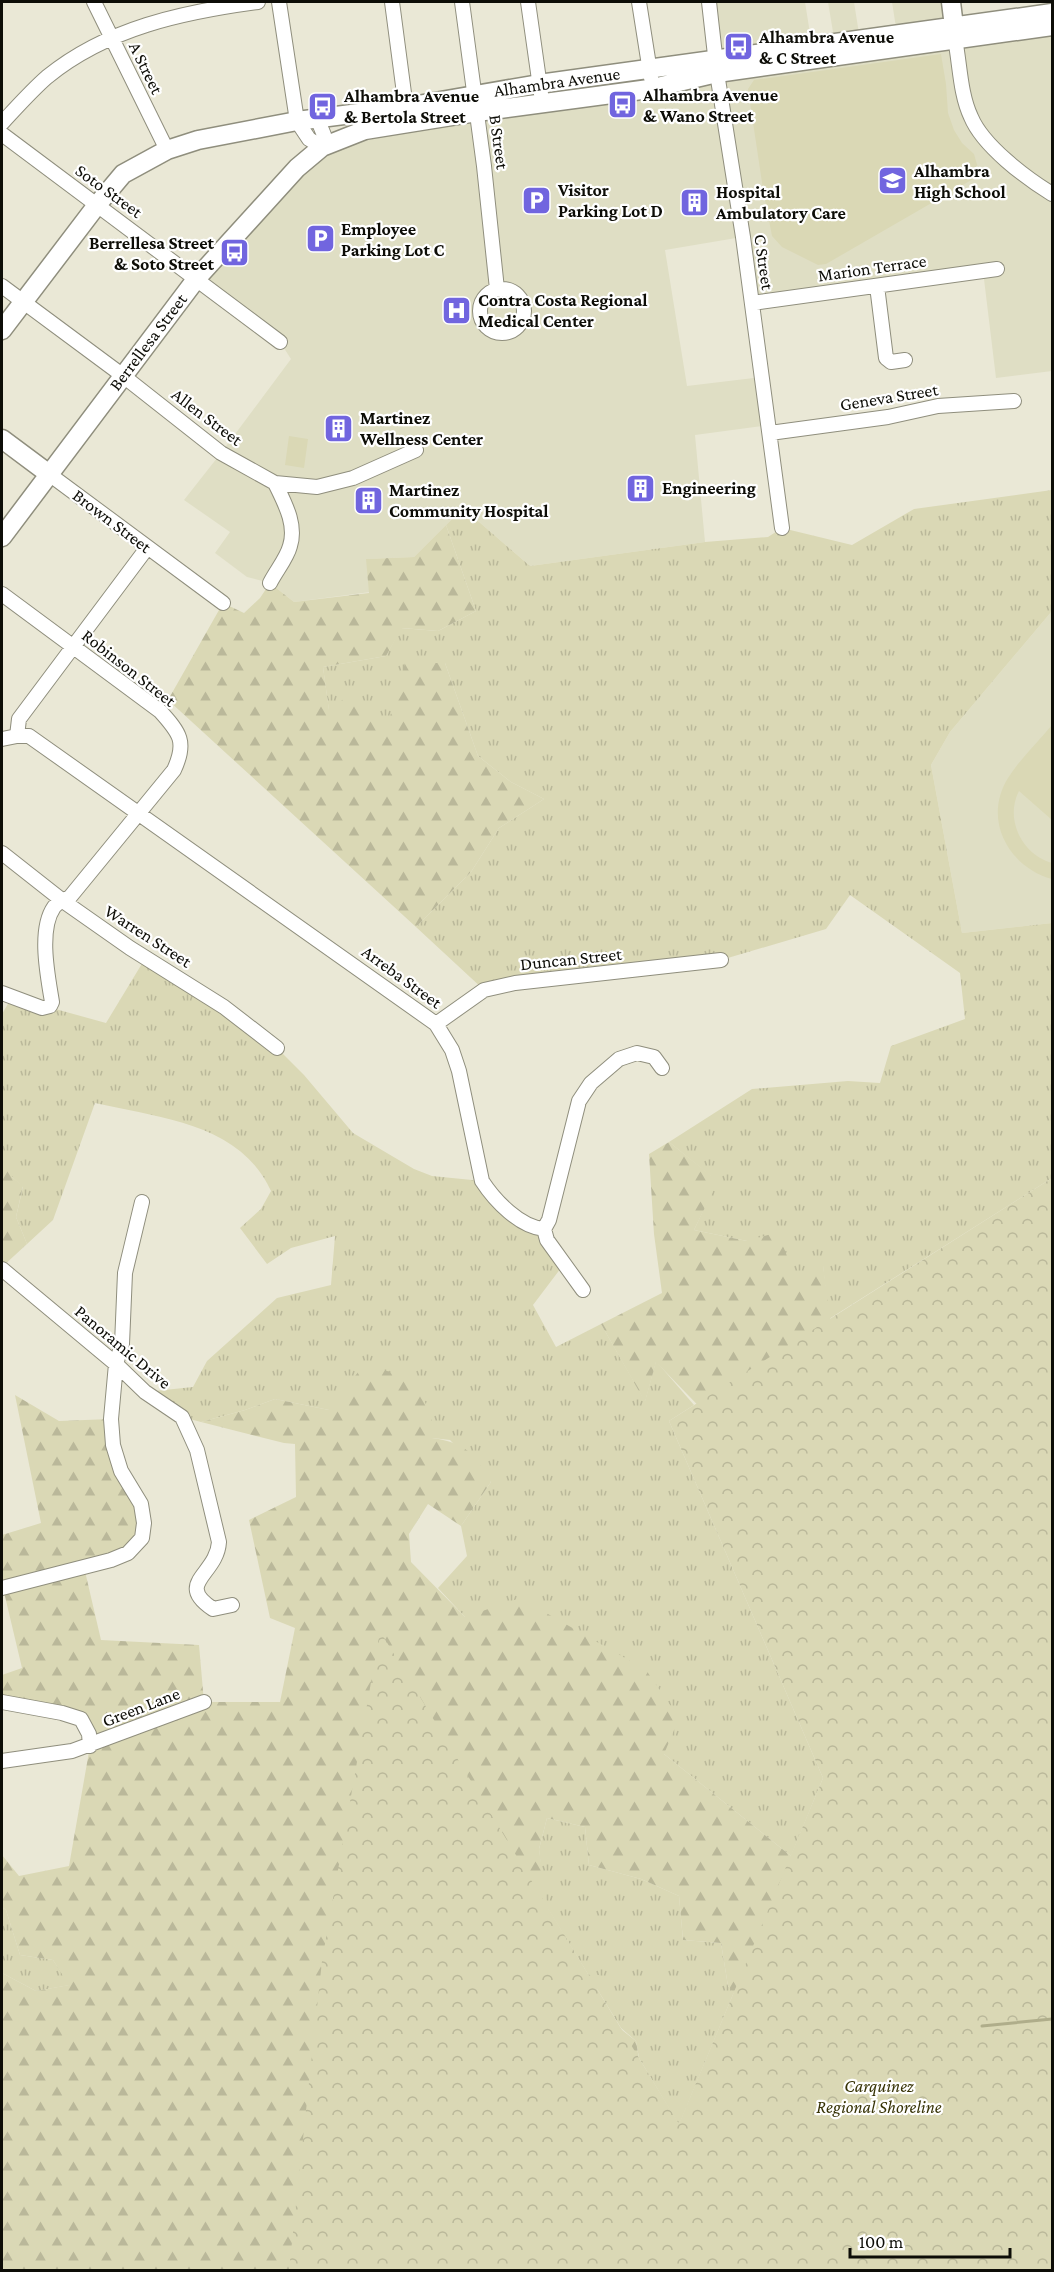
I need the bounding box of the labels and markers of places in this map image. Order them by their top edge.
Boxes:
place label: Alhambra Avenue & C Street [758,27,894,68]
bus stop icon: Alhambra Avenue & C Street [722,31,754,63]
place label: Alhambra Avenue & Wano Street [642,85,778,126]
place label: Alhambra Avenue & Bertola Street [343,86,479,127]
bus stop icon: Alhambra Avenue & Wano Street [606,89,638,121]
bus stop icon: Alhambra Avenue & Bertola Street [307,90,339,122]
place label: Alhambra High School [913,161,1006,202]
school or university icon: Alhambra High School [877,165,909,197]
place label: Visitor Parking Lot D [557,180,663,221]
place label: Hospital Ambulatory Care [715,182,846,223]
parking icon: Visitor Parking Lot D [521,184,553,216]
building icon: Hospital Ambulatory Care [679,186,711,218]
place label: Employee Parking Lot C [341,219,444,260]
parking icon: Employee Parking Lot C [304,223,336,255]
place label: Berrellesa Street & Soto Street [89,233,215,274]
bus stop icon: Berrellesa Street & Soto Street [219,237,251,269]
place label: Contra Costa Regional Medical Center [478,290,647,331]
hospital icon: Contra Costa Regional Medical Center [441,294,473,326]
place label: Martinez Wellness Center [359,408,483,449]
building icon: Martinez Wellness Center [323,412,355,444]
building icon: Engineering [625,472,657,504]
place label: Engineering [662,478,756,498]
place label: Martinez Community Hospital [389,480,549,521]
building icon: Martinez Community Hospital [352,484,384,516]

